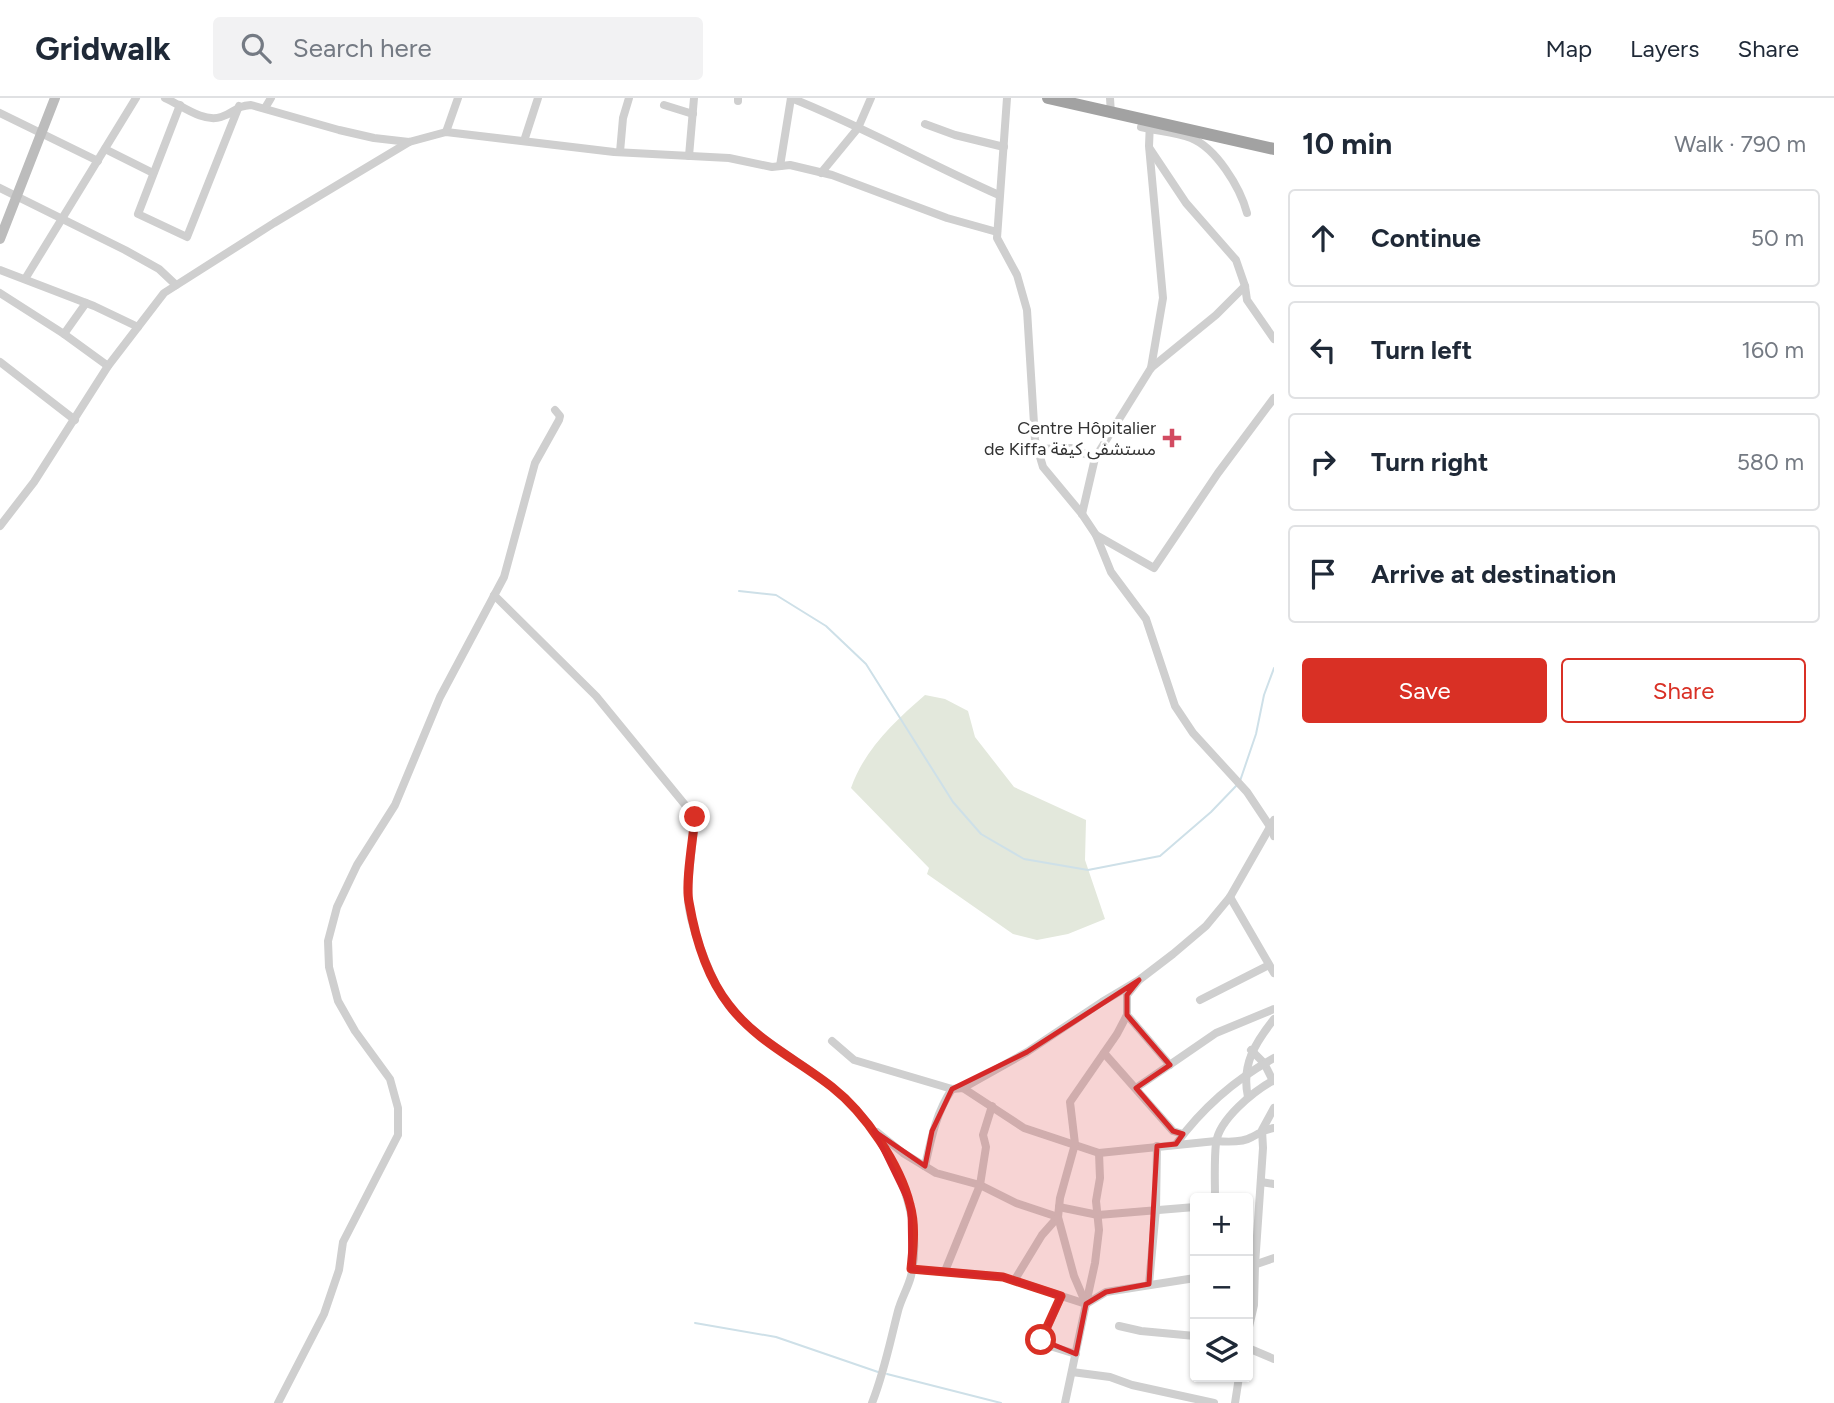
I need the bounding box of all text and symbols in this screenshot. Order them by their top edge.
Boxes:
search box [213,17,703,80]
text: Gridwalk [35,29,171,68]
icon: search [237,29,275,67]
text: Search here [293,32,432,64]
text: Map [1545,34,1592,63]
text: Layers [1630,34,1699,63]
text: Share [1737,34,1799,63]
text: 10 min [1302,125,1392,162]
text: Walk · 790 m [1674,130,1806,158]
icon: ahead [1304,219,1342,257]
text: Continue [1371,222,1481,254]
text: 50 m [1751,224,1804,252]
icon: left [1304,331,1342,369]
text: Turn left [1371,334,1472,366]
text: 160 m [1741,336,1804,364]
place label: Centre Hôpitalier de Kiffa مستشفى كيفة [984,417,1156,460]
marker: Centre Hôpitalier de Kiffa مستشفى كيفة [1162,428,1182,448]
icon: right [1304,443,1342,481]
text: Turn right [1371,446,1488,478]
text: 580 m [1737,448,1804,476]
icon: arrive [1304,555,1342,593]
text: Arrive at destination [1371,558,1616,590]
button: Save [1302,658,1547,723]
button: Share [1561,658,1806,723]
route end [679,801,710,832]
map controls [1190,1193,1253,1382]
button: + [1190,1193,1253,1256]
button: − [1190,1256,1253,1319]
button: layers [1190,1319,1253,1382]
route start [1025,1324,1056,1355]

